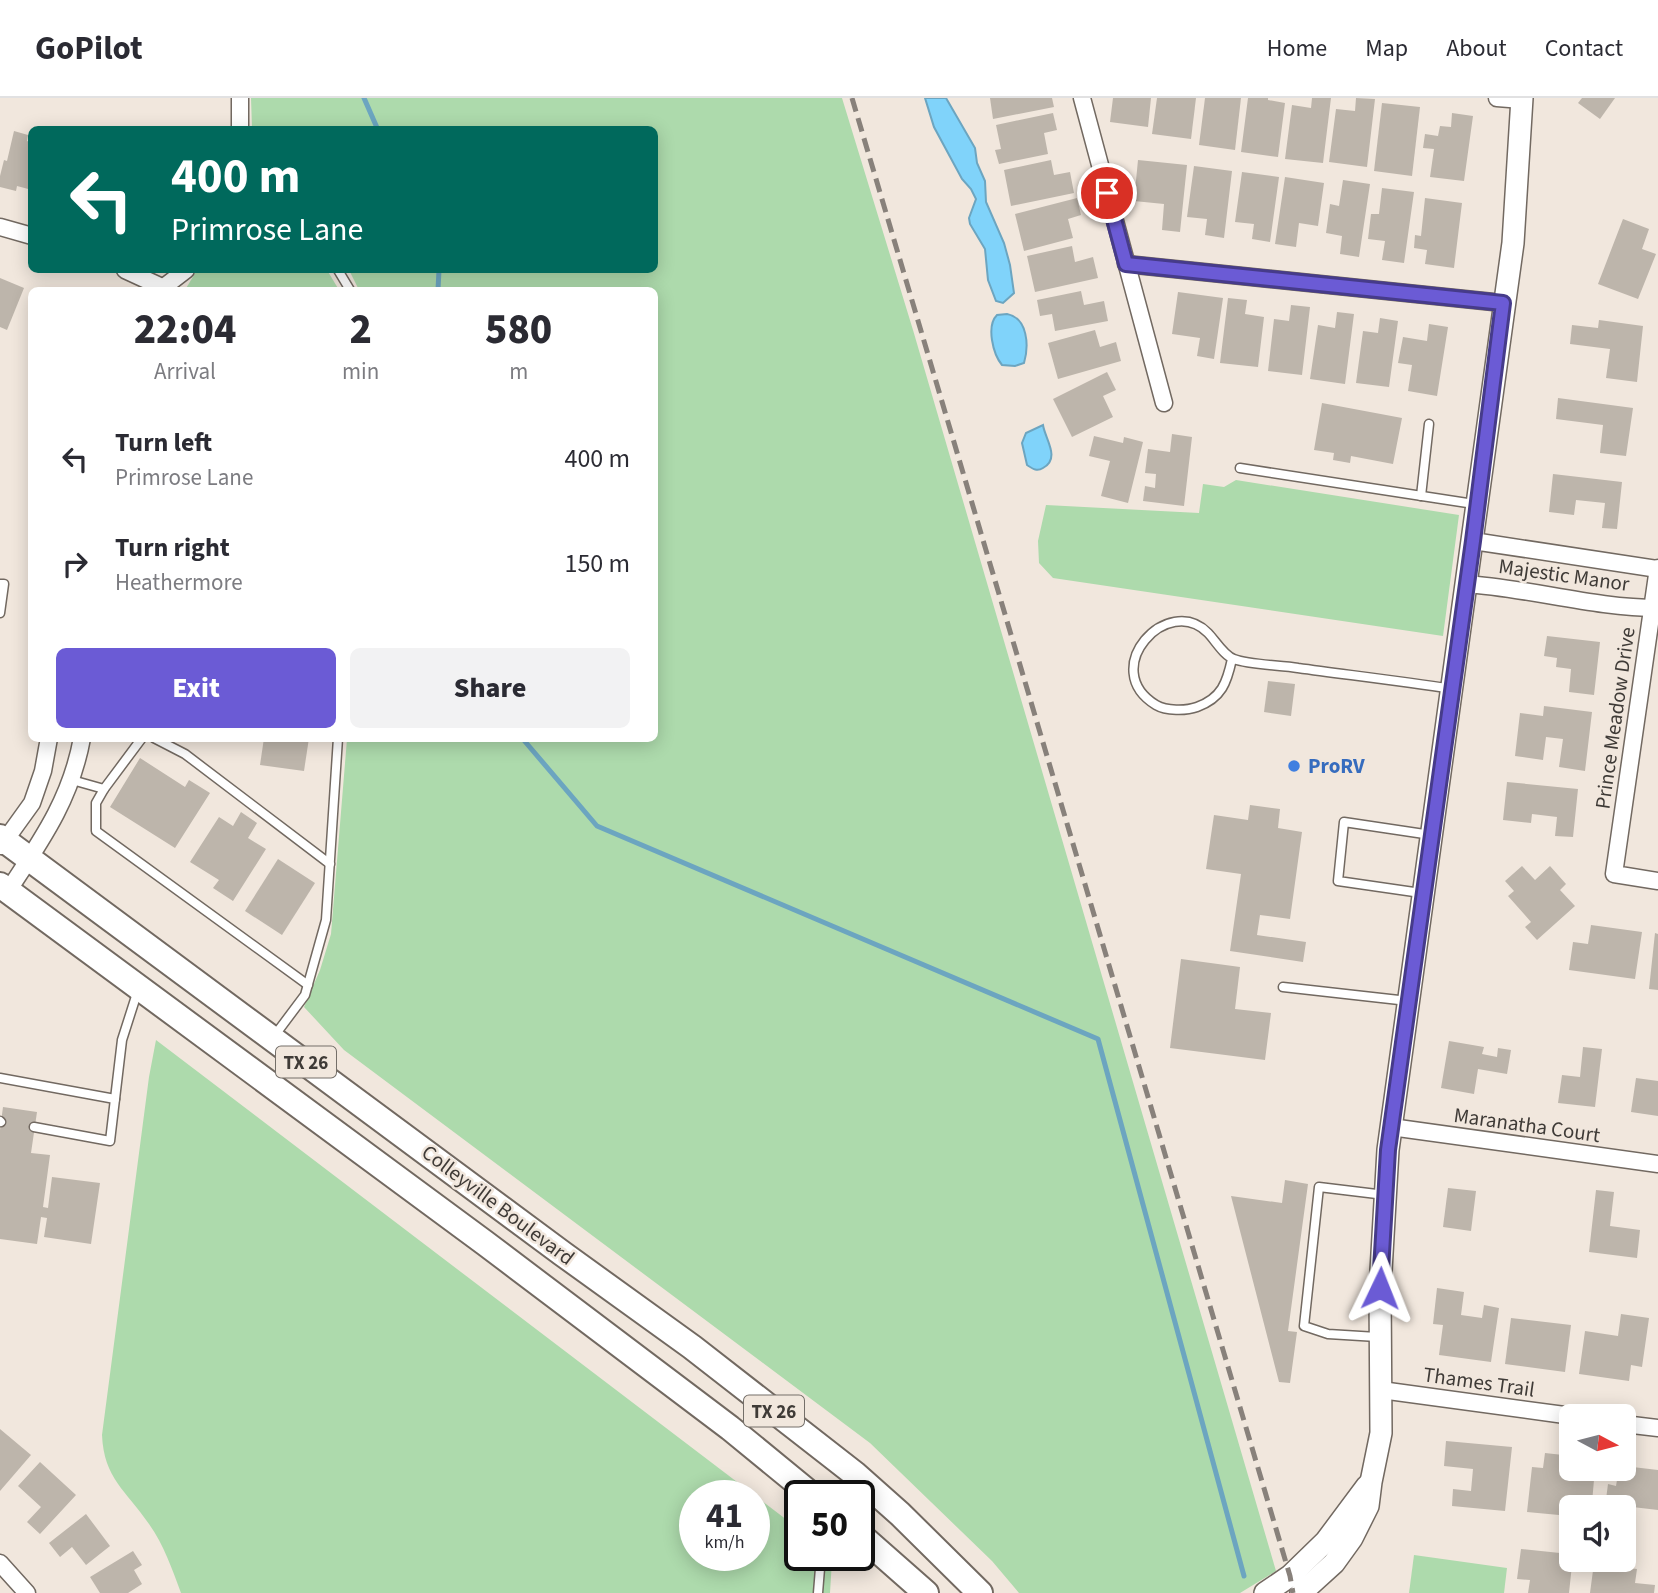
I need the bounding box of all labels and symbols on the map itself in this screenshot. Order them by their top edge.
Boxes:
pin [1077,163,1137,223]
street label: Majestic Manor [1497,551,1632,599]
street label: Prince Meadow Drive [1587,625,1643,811]
place label: ProRV [1308,751,1365,781]
marker: ProRV [1286,758,1302,774]
road number: TX 26 [276,1046,336,1078]
street label: Maranatha Court [1452,1100,1602,1150]
street label: Colleyville Boulevard [415,1138,581,1272]
position arrow [1343,1251,1417,1325]
street label: Thames Trail [1421,1359,1537,1405]
road number: TX 26 [744,1396,804,1427]
north arrow [1559,1404,1636,1480]
speed limit sign: 50 [784,1480,875,1571]

